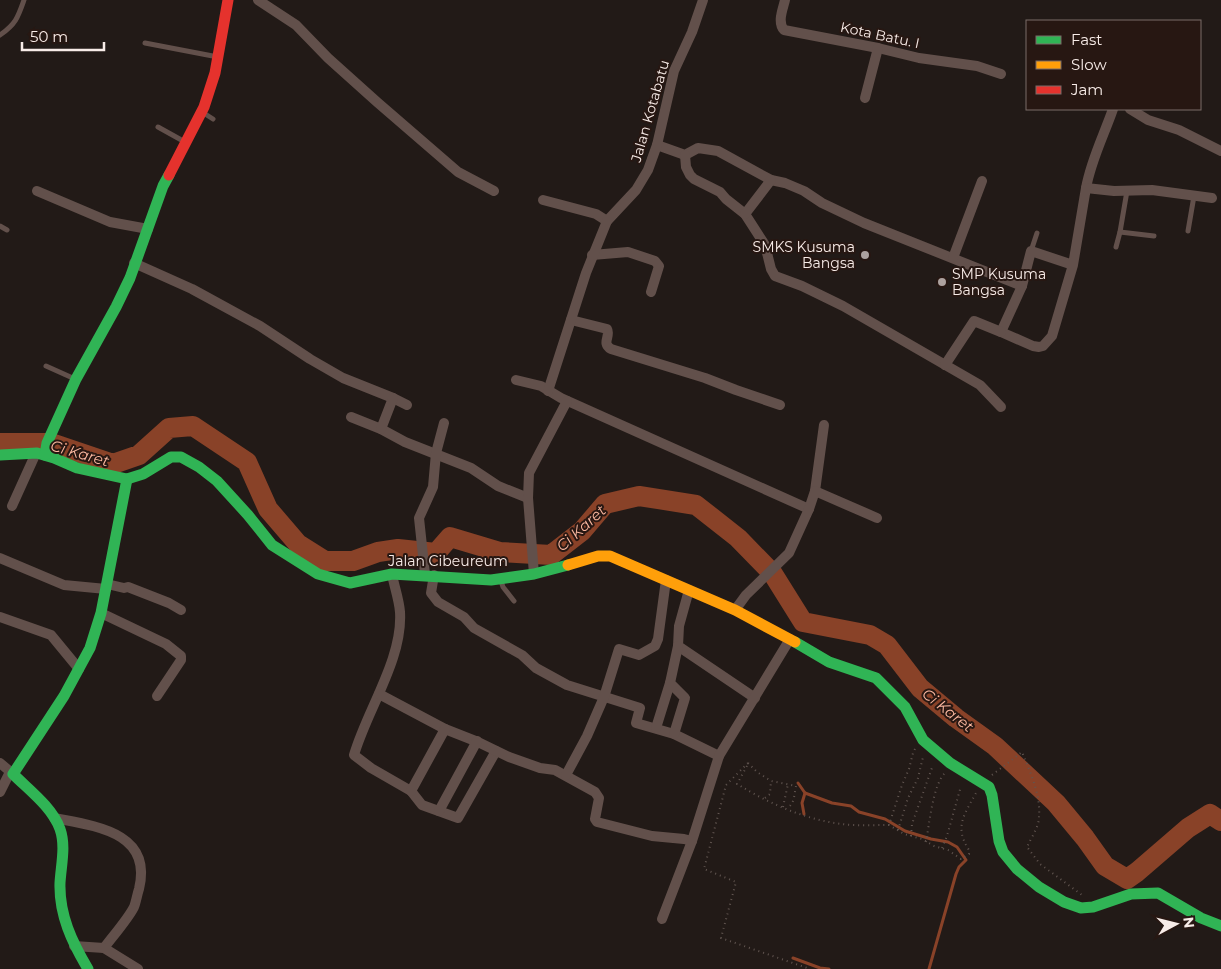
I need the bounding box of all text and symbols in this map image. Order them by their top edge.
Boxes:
street label: Kota Batu. I [839,18,921,52]
scale bar [22,20,105,52]
legend [1026,20,1201,110]
text: 50 m [30,27,68,46]
text: Fast [1071,30,1102,49]
text: Slow [1071,55,1107,74]
street label: Jalan Kotabatu [627,58,673,165]
text: Jam [1070,80,1103,99]
place label: SMKS Kusuma Bangsa [753,238,855,272]
marker: SMKS Kusuma Bangsa [859,249,871,261]
place label: SMP Kusuma Bangsa [952,265,1046,299]
marker: SMP Kusuma Bangsa [936,276,948,288]
water label: Ci Karet [48,436,112,470]
water label: Ci Karet [552,501,610,555]
street label: Jalan Cibeureum [387,552,508,570]
water label: Ci Karet [918,684,978,736]
north arrow [1151,899,1201,949]
text: N [1179,916,1199,929]

